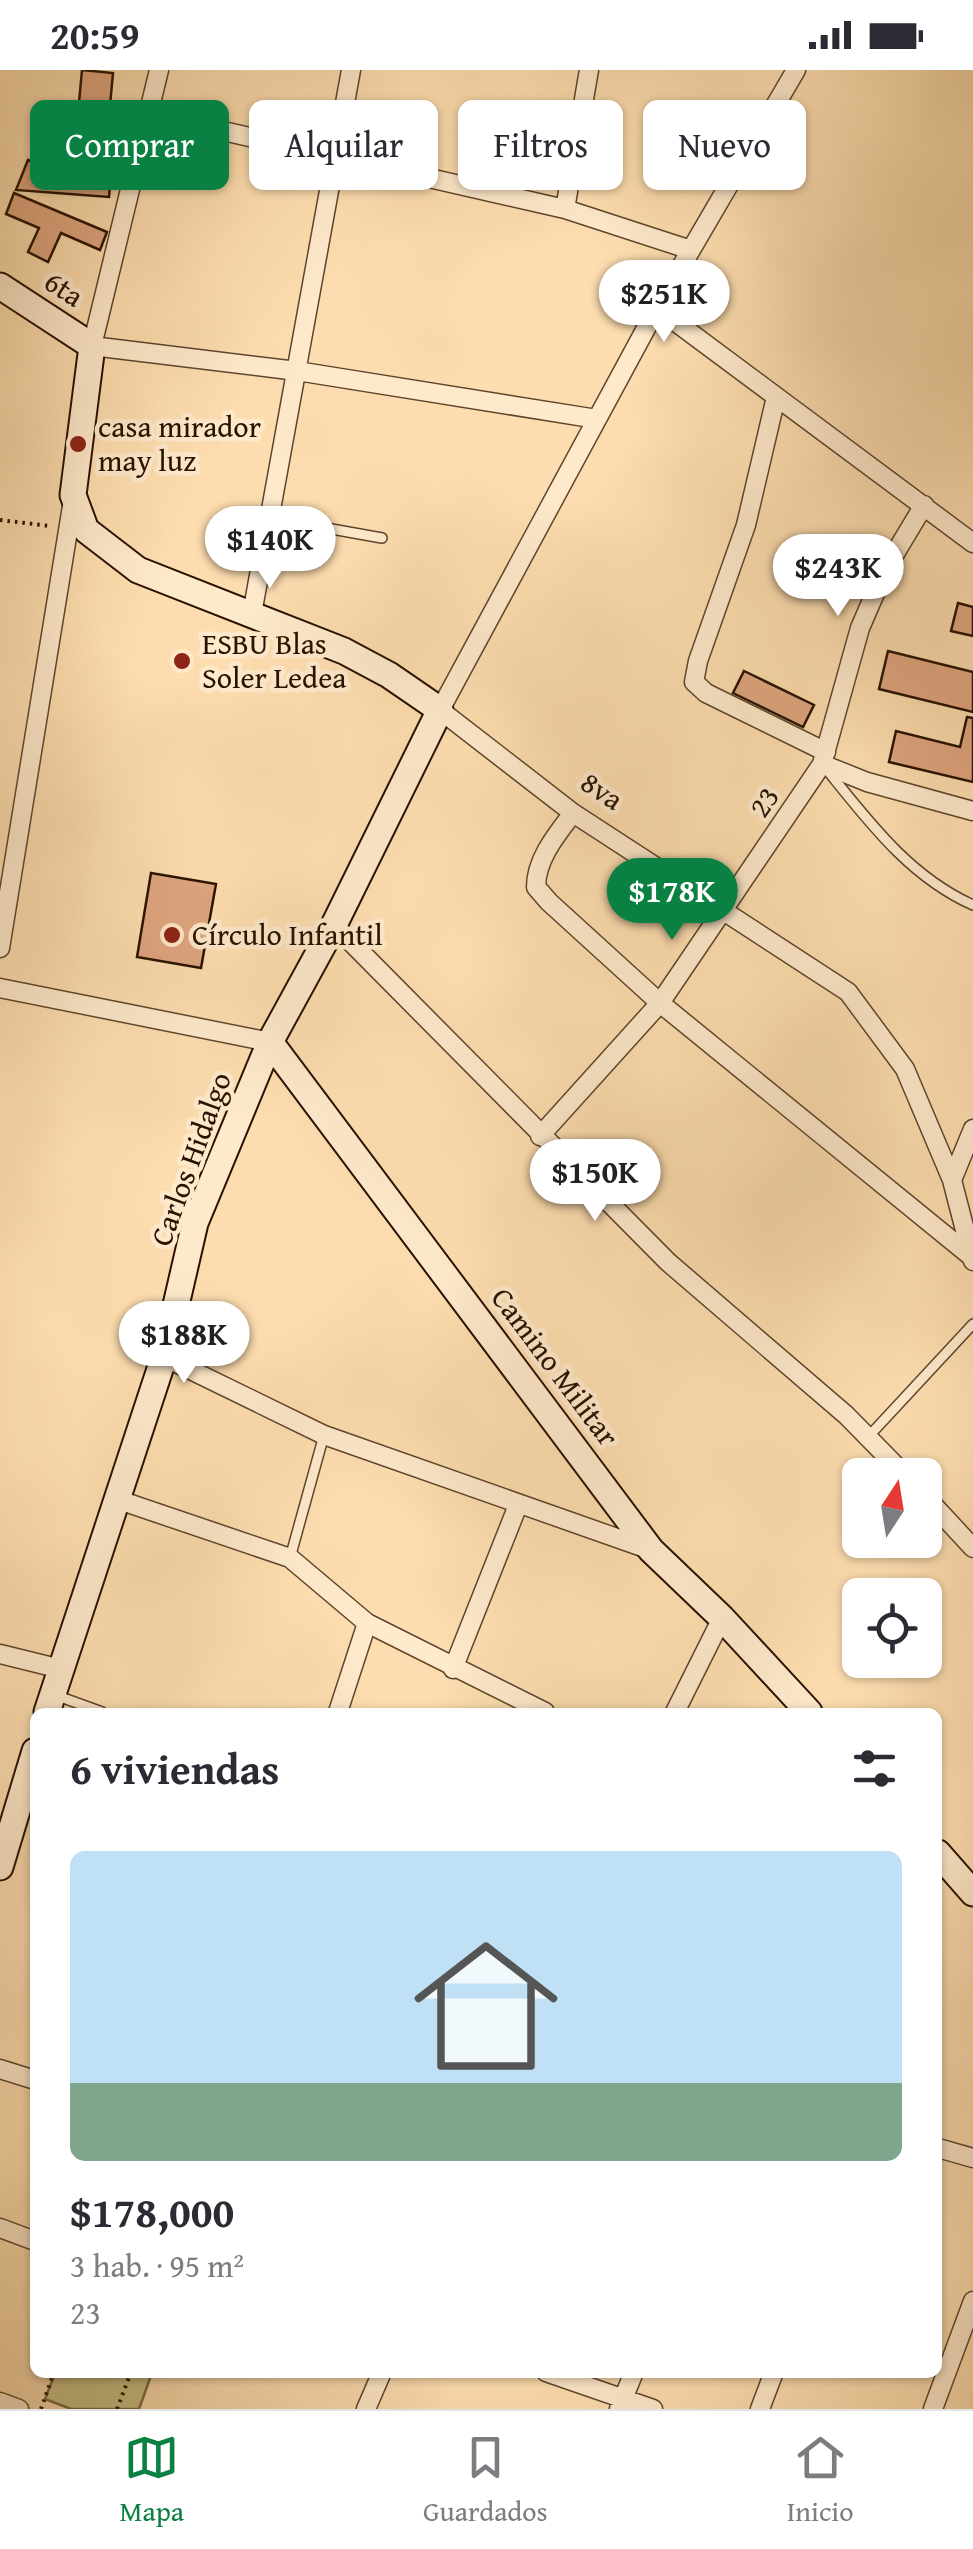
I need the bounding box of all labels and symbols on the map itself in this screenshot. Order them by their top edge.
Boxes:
street label: 6ta [36,259,93,317]
pin: $251K [594,260,734,345]
place label: casa mirador may luz [98,404,261,482]
marker: casa mirador may luz [67,433,89,455]
pin: $140K [200,506,340,591]
pin: $243K [768,534,908,619]
place label: ESBU Blas Soler Ledea [202,621,346,699]
marker: ESBU Blas Soler Ledea [171,650,193,672]
street label: 8va [572,760,633,820]
street label: 23 [737,777,789,826]
pin: $178K [602,858,742,943]
place label: Círculo Infantil [192,912,383,956]
marker: Círculo Infantil [161,924,183,946]
street label: Carlos Hidalgo [138,1065,242,1252]
pin: $150K [525,1139,665,1224]
street label: Camino Militar [481,1278,630,1455]
pin: $188K [114,1301,254,1386]
north arrow [842,1458,942,1558]

